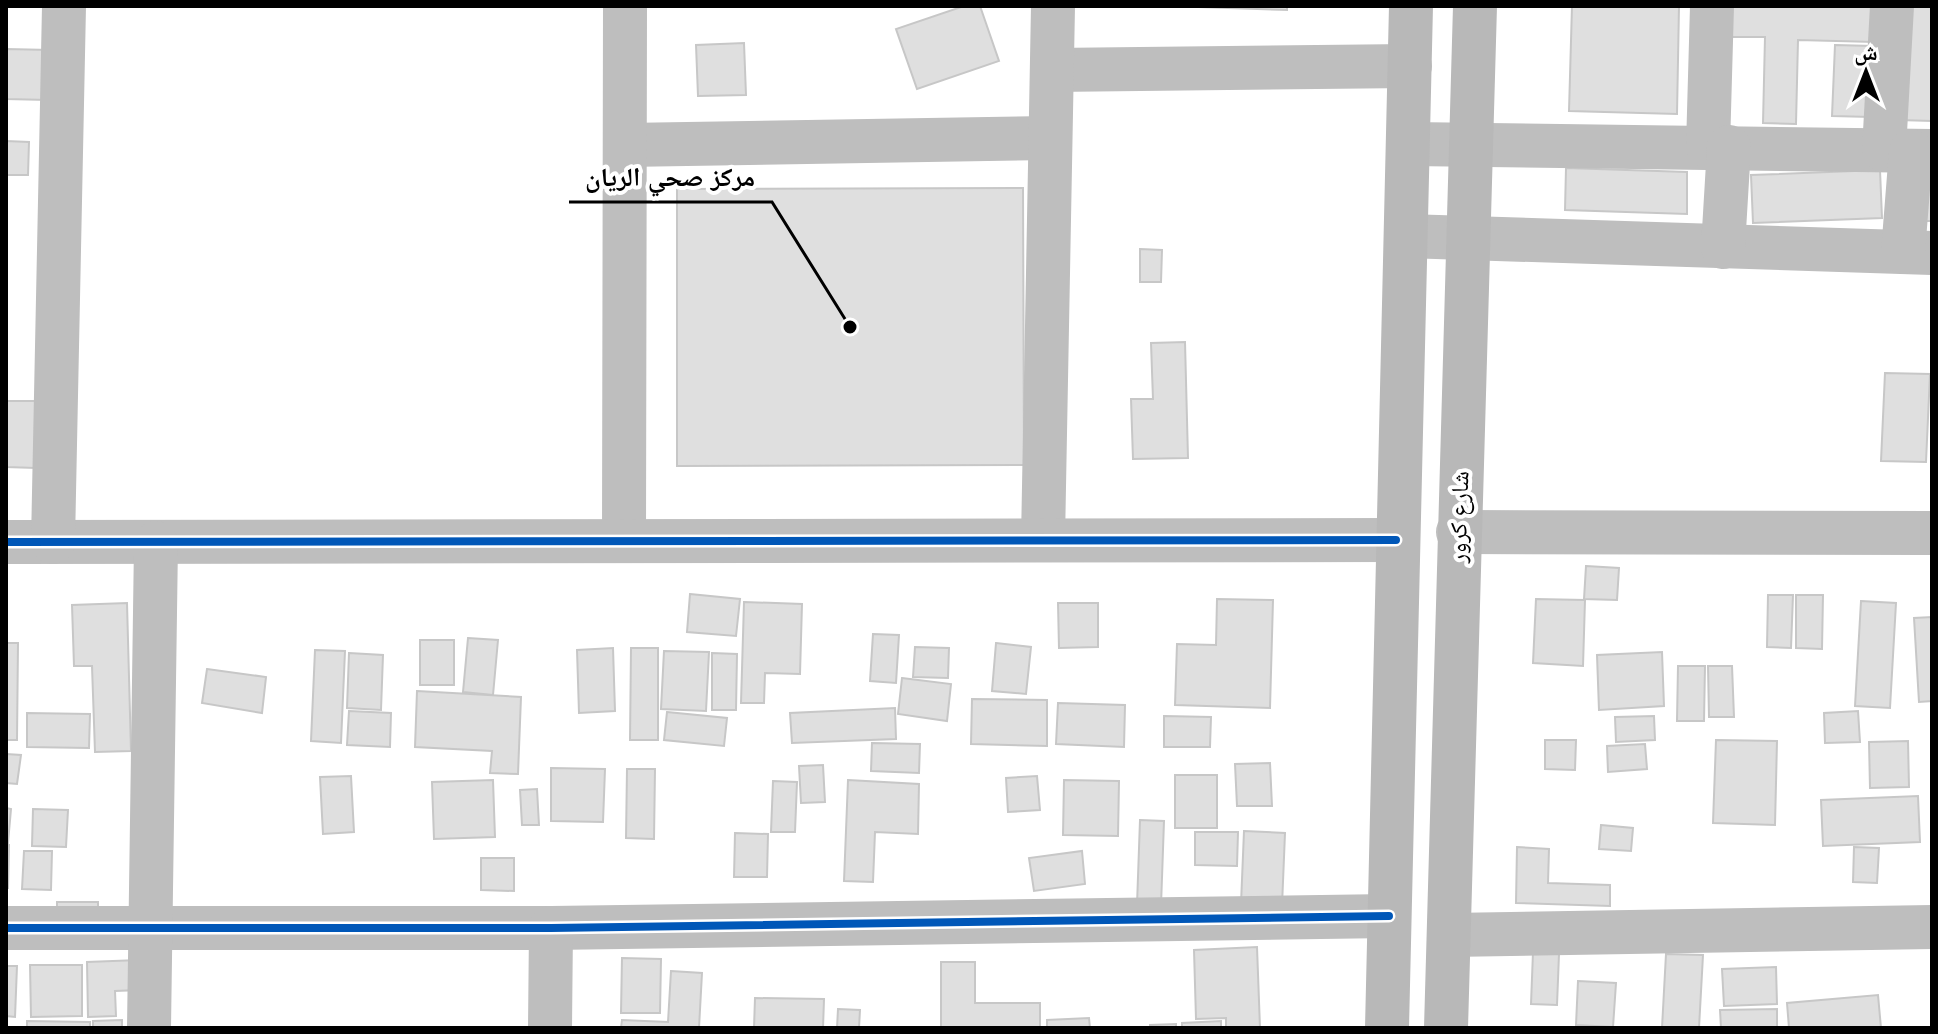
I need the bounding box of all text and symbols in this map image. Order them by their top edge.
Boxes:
north arrow [1826,32,1906,112]
text: ش [1854,39,1878,66]
callout: مركز صحي الريان [569,152,772,202]
text: مركز صحي الريان [585,161,755,197]
street label: شارع كرور [1442,470,1476,565]

